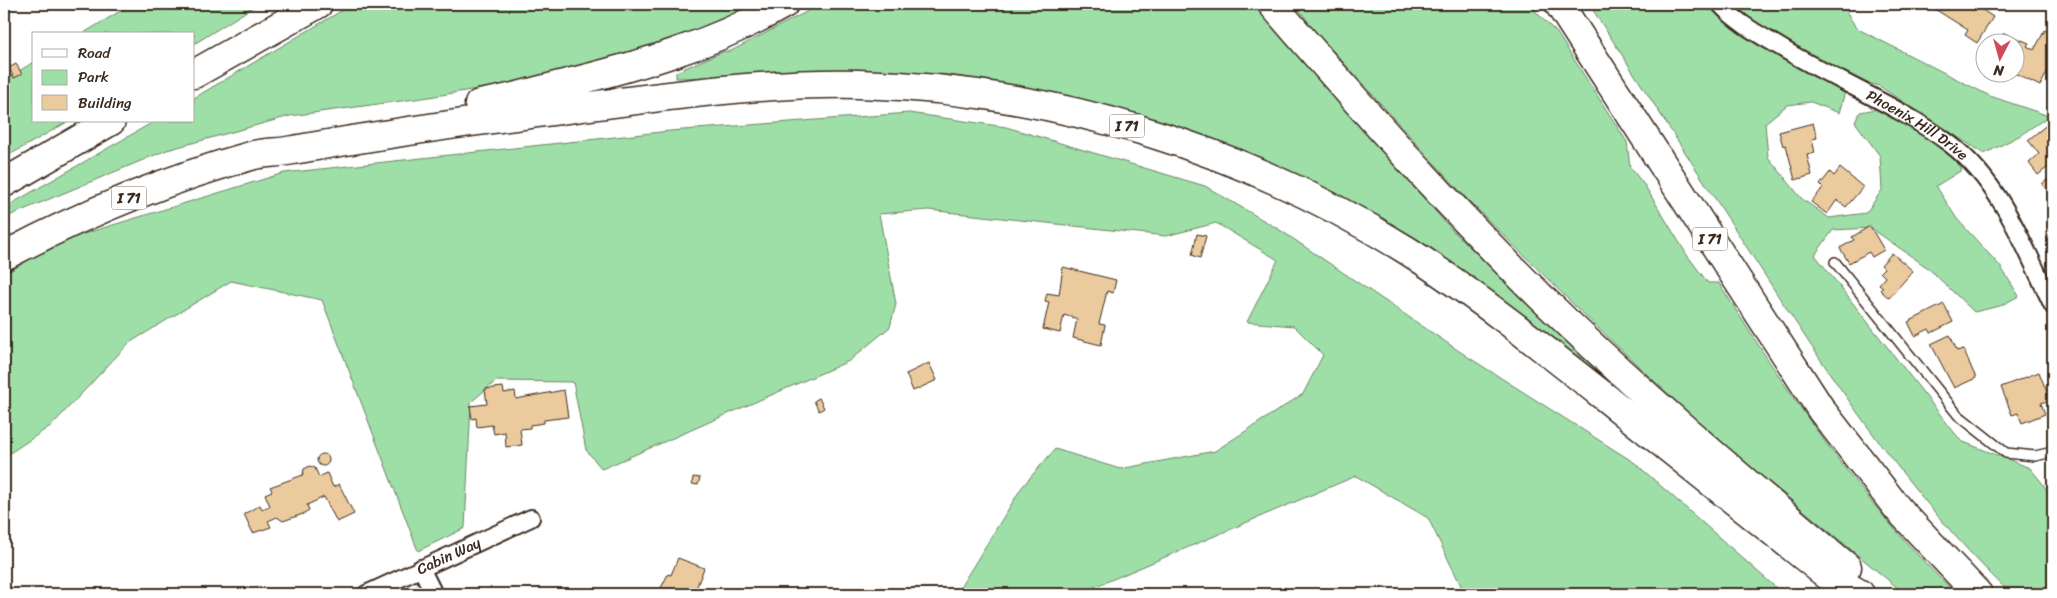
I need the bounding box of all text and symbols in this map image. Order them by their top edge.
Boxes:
legend [32,32,195,122]
north arrow [1974,32,2024,82]
text: Road [78,40,111,66]
text: N [1992,57,2006,83]
text: Park [78,64,109,90]
street label: Phoenix Hill Drive [1862,83,1974,167]
text: Building [78,90,132,116]
road number: I 71 [1110,114,1144,138]
road number: I 71 [112,187,146,210]
road number: I 71 [1692,228,1728,250]
street label: Cabin Way [412,530,485,582]

